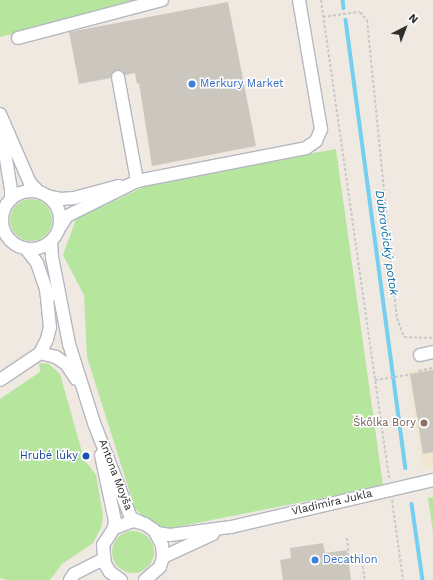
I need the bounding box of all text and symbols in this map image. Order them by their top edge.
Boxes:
north arrow [385,8,425,48]
text: N [406,11,421,26]
place label: Merkury Market [200,77,284,91]
marker: Merkury Market [187,79,197,89]
water label: Dúbravčický potok [371,189,401,297]
place label: Škôlka Bory [353,416,416,430]
marker: Škôlka Bory [419,418,429,428]
street label: Antona Moyša [95,437,135,513]
place label: Hrubé lúky [20,449,78,463]
marker: Hrubé lúky [81,451,91,461]
street label: Vladimíra Jukla [290,487,374,519]
place label: Decathlon [323,553,378,567]
marker: Decathlon [310,555,320,565]

